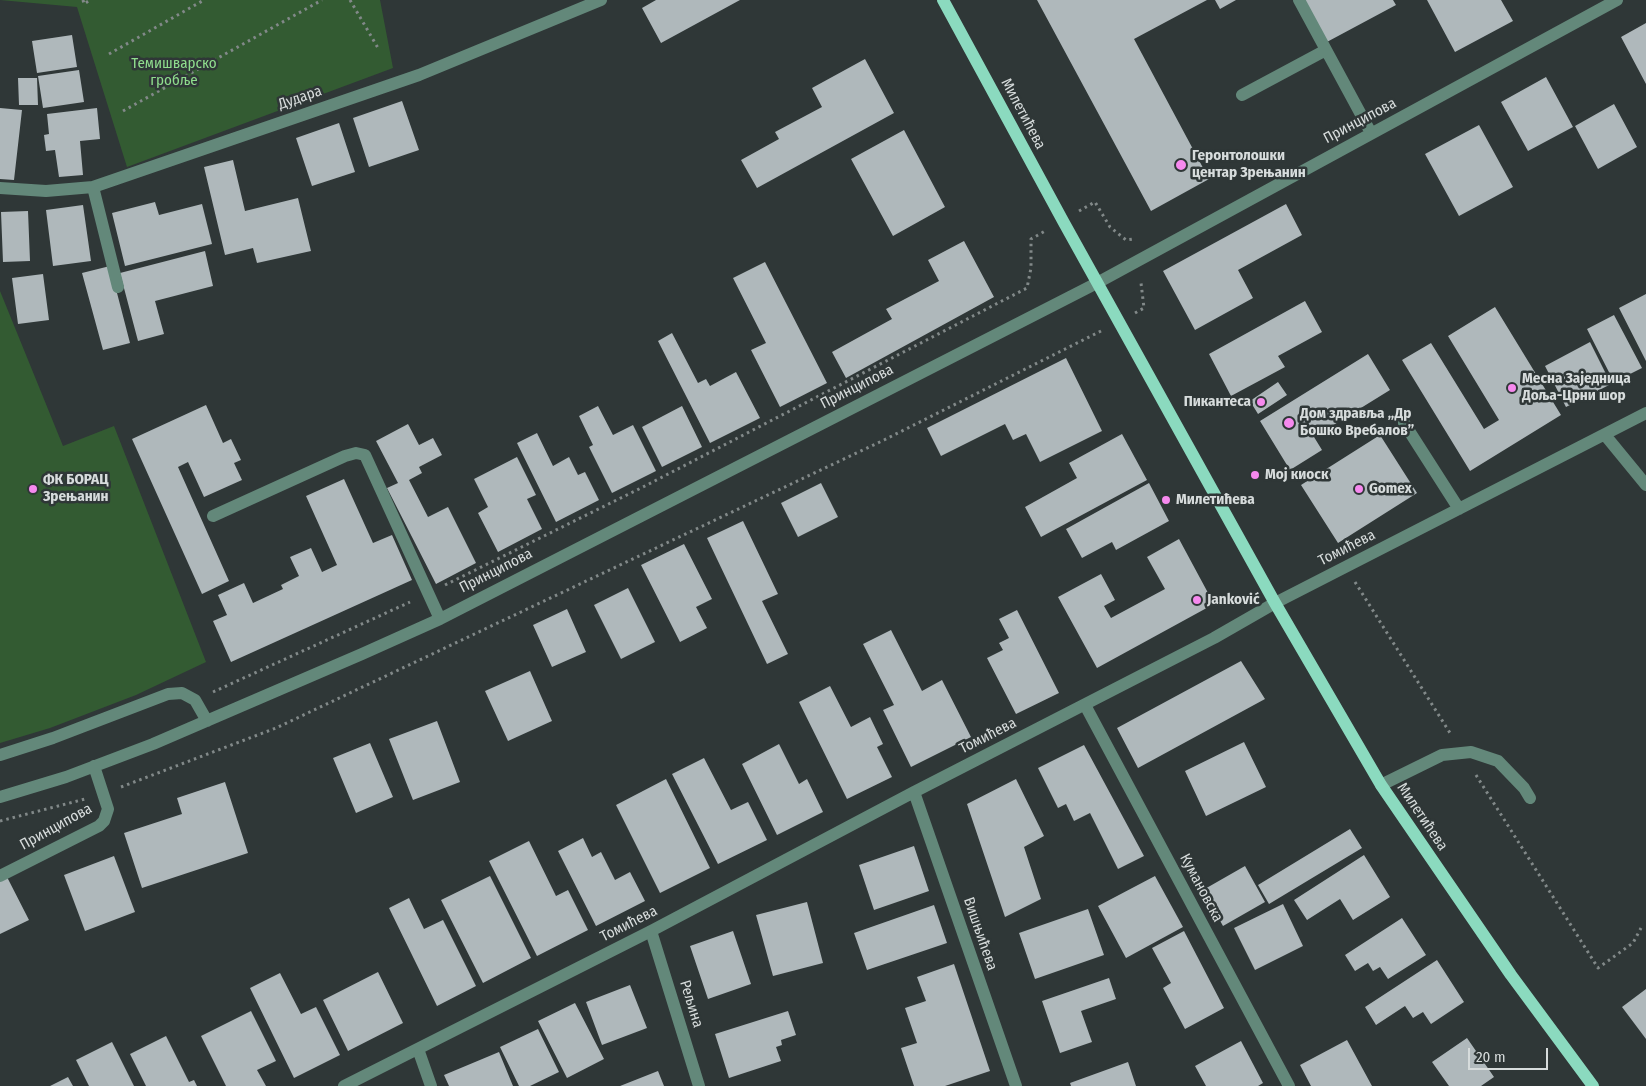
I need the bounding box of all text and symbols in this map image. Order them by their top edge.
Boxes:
park label: Темишварско гробље [131,55,217,90]
street label: Милетићева [997,75,1049,153]
street label: Дудара [276,82,324,114]
street label: Принципова [1321,94,1399,148]
place label: Геронтолошки центар Зрењанин [1192,147,1306,182]
marker: Геронтолошки центар Зрењанин [1174,158,1188,172]
street label: Принципова [817,361,897,413]
place label: Месна Заједница Доља-Црни шор [1522,370,1631,405]
marker: Месна Заједница Доља-Црни шор [1506,382,1518,394]
place label: Пикантеса [1184,393,1251,411]
marker: Пикантеса [1255,396,1267,408]
place label: Дом здравља „Др Бошко Вребалов” [1300,405,1414,440]
marker: Дом здравља „Др Бошко Вребалов” [1282,416,1296,430]
place label: Мој киоск [1265,466,1328,484]
marker: Мој киоск [1249,469,1261,481]
place label: ФК БОРАЦ Зрењанин [43,471,109,506]
place label: Gomex [1369,480,1412,498]
marker: ФК БОРАЦ Зрењанин [27,483,39,495]
marker: Gomex [1353,483,1365,495]
place label: Милетићева [1176,491,1255,509]
marker: Милетићева [1160,494,1172,506]
street label: Томићева [1316,526,1378,570]
street label: Принципова [456,545,536,597]
place label: Janković [1207,591,1259,609]
marker: Janković [1191,594,1203,606]
street label: Томићева [957,714,1019,758]
street label: Милетићева [1393,780,1451,854]
street label: Принципова [17,800,95,854]
street label: Кумановска [1175,851,1227,925]
street label: Вишњићева [959,895,1001,973]
street label: Томићева [598,902,660,946]
street label: Рељина [675,978,707,1030]
scale bar [1471,1038,1551,1070]
text: 20 m [1476,1048,1506,1066]

